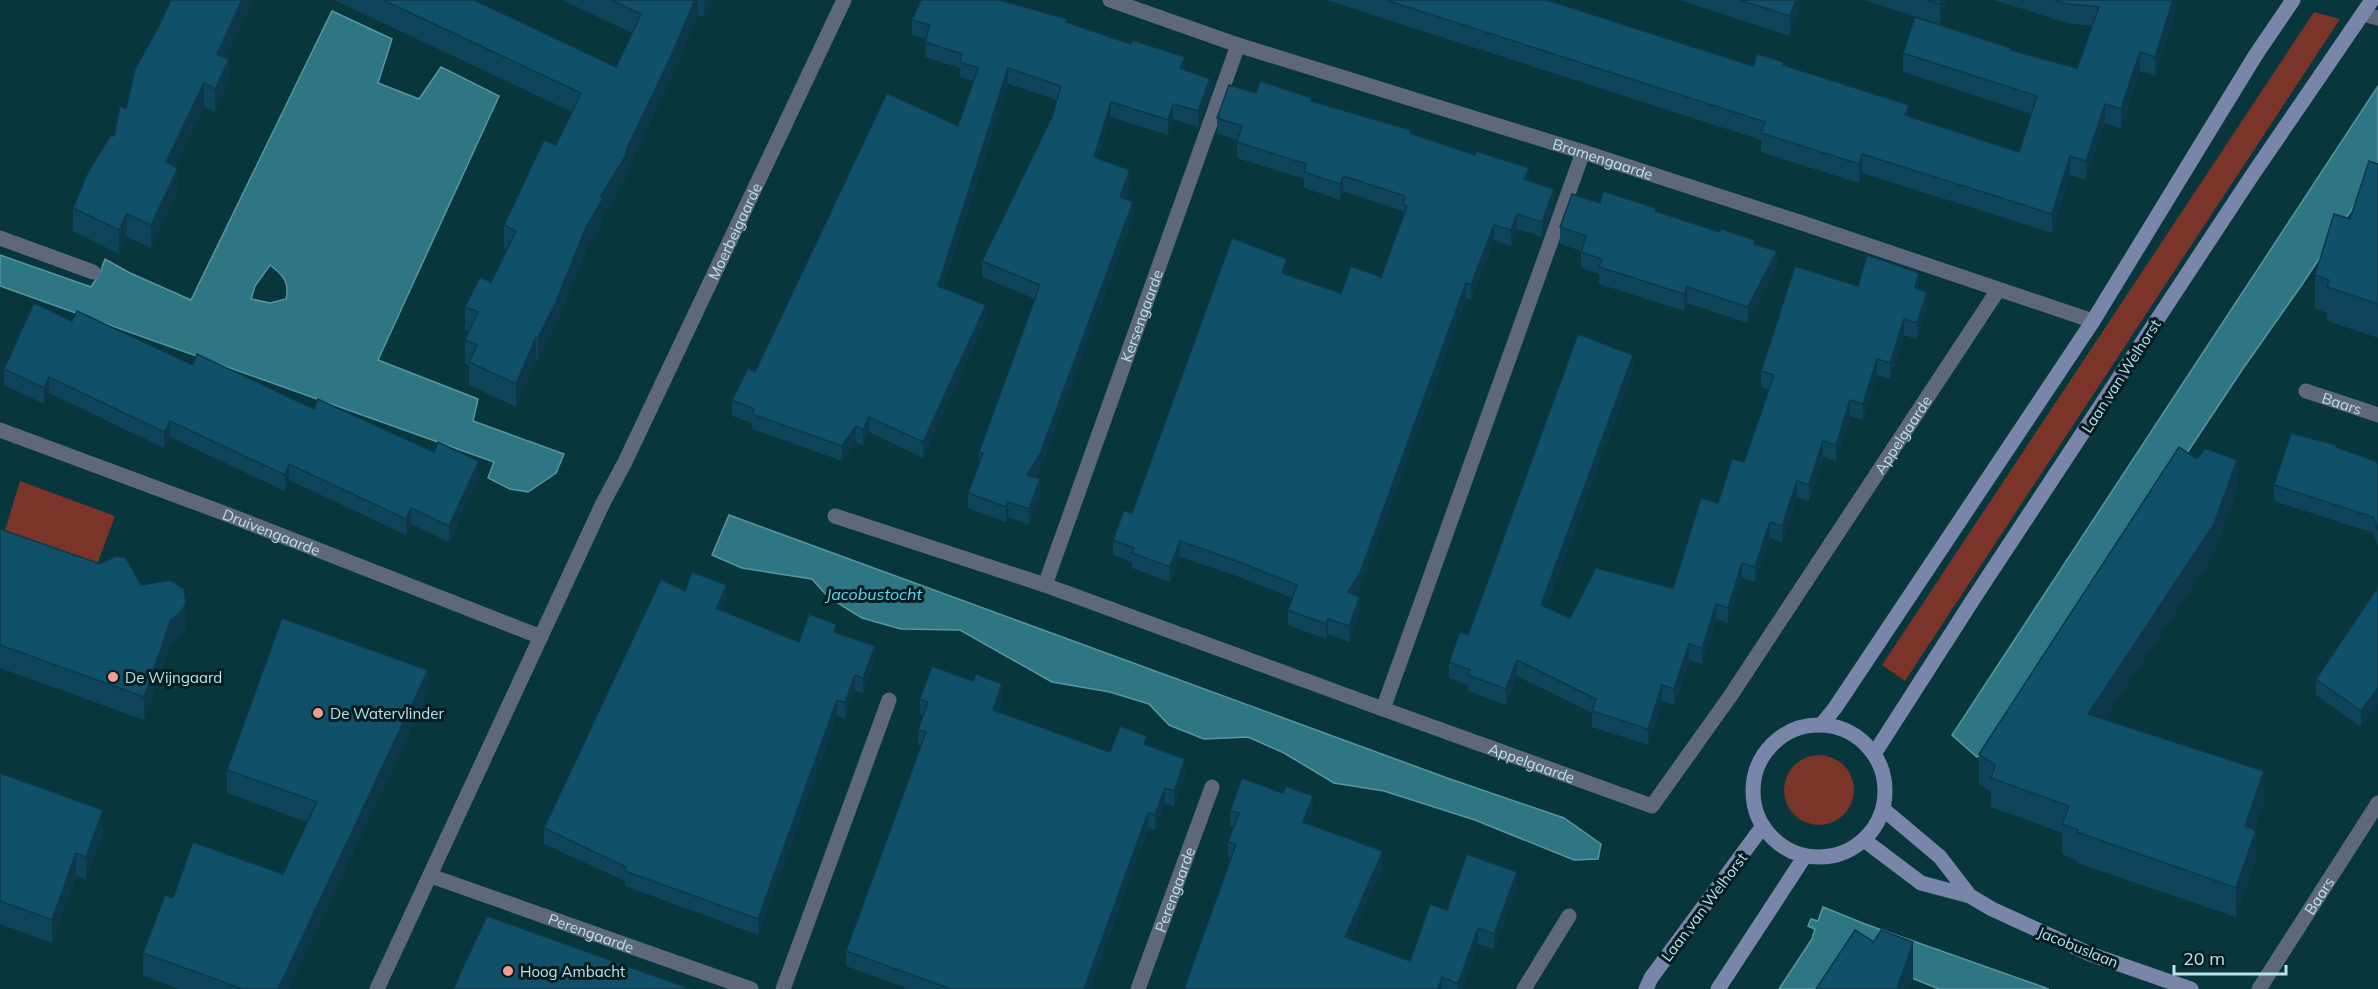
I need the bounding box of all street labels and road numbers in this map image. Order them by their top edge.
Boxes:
street label: Bramengaarde [1551,134,1656,184]
street label: Moerbeigaarde [703,179,766,283]
street label: Kersengaarde [1116,267,1167,365]
street label: Laan van Welhorst [2077,316,2165,436]
street label: Baars [2320,388,2365,419]
street label: Appelgaarde [1870,392,1936,478]
street label: Druivengaarde [220,504,323,559]
street label: Appelgaarde [1486,738,1578,787]
street label: Perengaarde [1150,844,1199,935]
street label: Laan van Welhorst [1657,849,1751,965]
street label: Baars [2300,873,2338,918]
street label: Perengaarde [546,909,637,956]
street label: Jacobuslaan [2035,922,2121,972]

